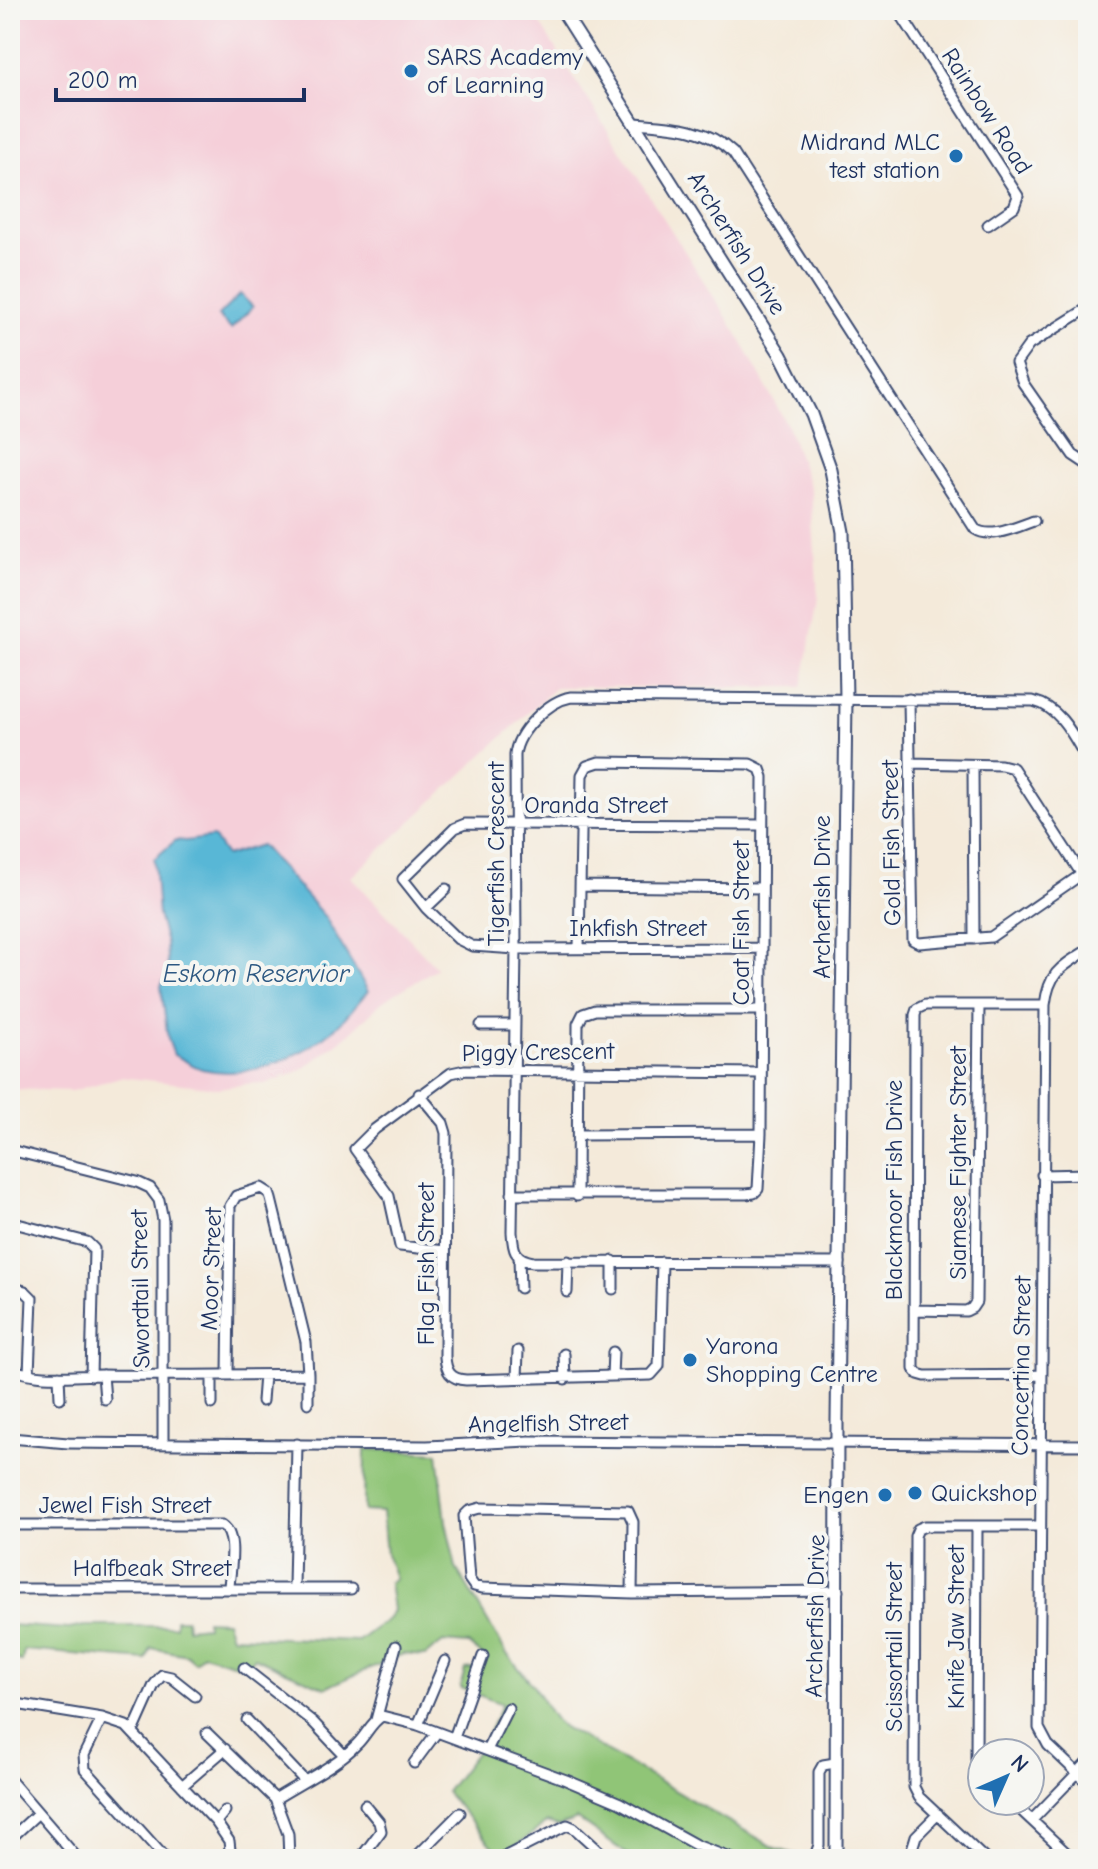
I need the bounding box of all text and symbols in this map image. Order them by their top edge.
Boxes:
place label: SARS Academy of Learning [427,43,583,99]
street label: Rainbow Road [936,43,1038,179]
scale bar [56,52,304,102]
marker: SARS Academy of Learning [402,62,420,80]
text: 200 m [68,66,138,94]
place label: Midrand MLC test station [800,128,940,184]
marker: Midrand MLC test station [947,147,965,165]
street label: Archerfish Drive [682,166,792,320]
street label: Gold Fish Street [876,759,906,926]
street label: Tigerfish Crescent [482,761,510,946]
street label: Oranda Street [524,791,669,819]
street label: Archerfish Drive [808,815,836,979]
street label: Coat Fish Street [727,839,755,1005]
street label: Inkfish Street [569,914,708,942]
water label: Eskom Reservior [163,959,351,989]
street label: Piggy Crescent [461,1037,616,1067]
street label: Siamese Fighter Street [944,1045,972,1280]
street label: Blackmoor Fish Drive [880,1080,908,1300]
street label: Flag Fish Street [412,1182,440,1345]
street label: Moor Street [195,1206,227,1331]
street label: Swordtail Street [125,1208,155,1369]
street label: Concertina Street [1005,1275,1037,1456]
place label: Yarona Shopping Centre [706,1332,878,1388]
marker: Yarona Shopping Centre [681,1351,699,1369]
street label: Angelfish Street [468,1408,630,1438]
place label: Quickshop [931,1479,1037,1507]
place label: Engen [803,1481,869,1509]
marker: Quickshop [906,1484,924,1502]
marker: Engen [876,1486,894,1504]
street label: Jewel Fish Street [39,1491,212,1519]
street label: Archerfish Drive [800,1534,830,1698]
street label: Knife Jaw Street [942,1544,970,1709]
street label: Halfbeak Street [73,1554,232,1582]
street label: Scissortail Street [880,1561,908,1732]
north arrow [966,1737,1046,1817]
text: N [1005,1749,1034,1778]

